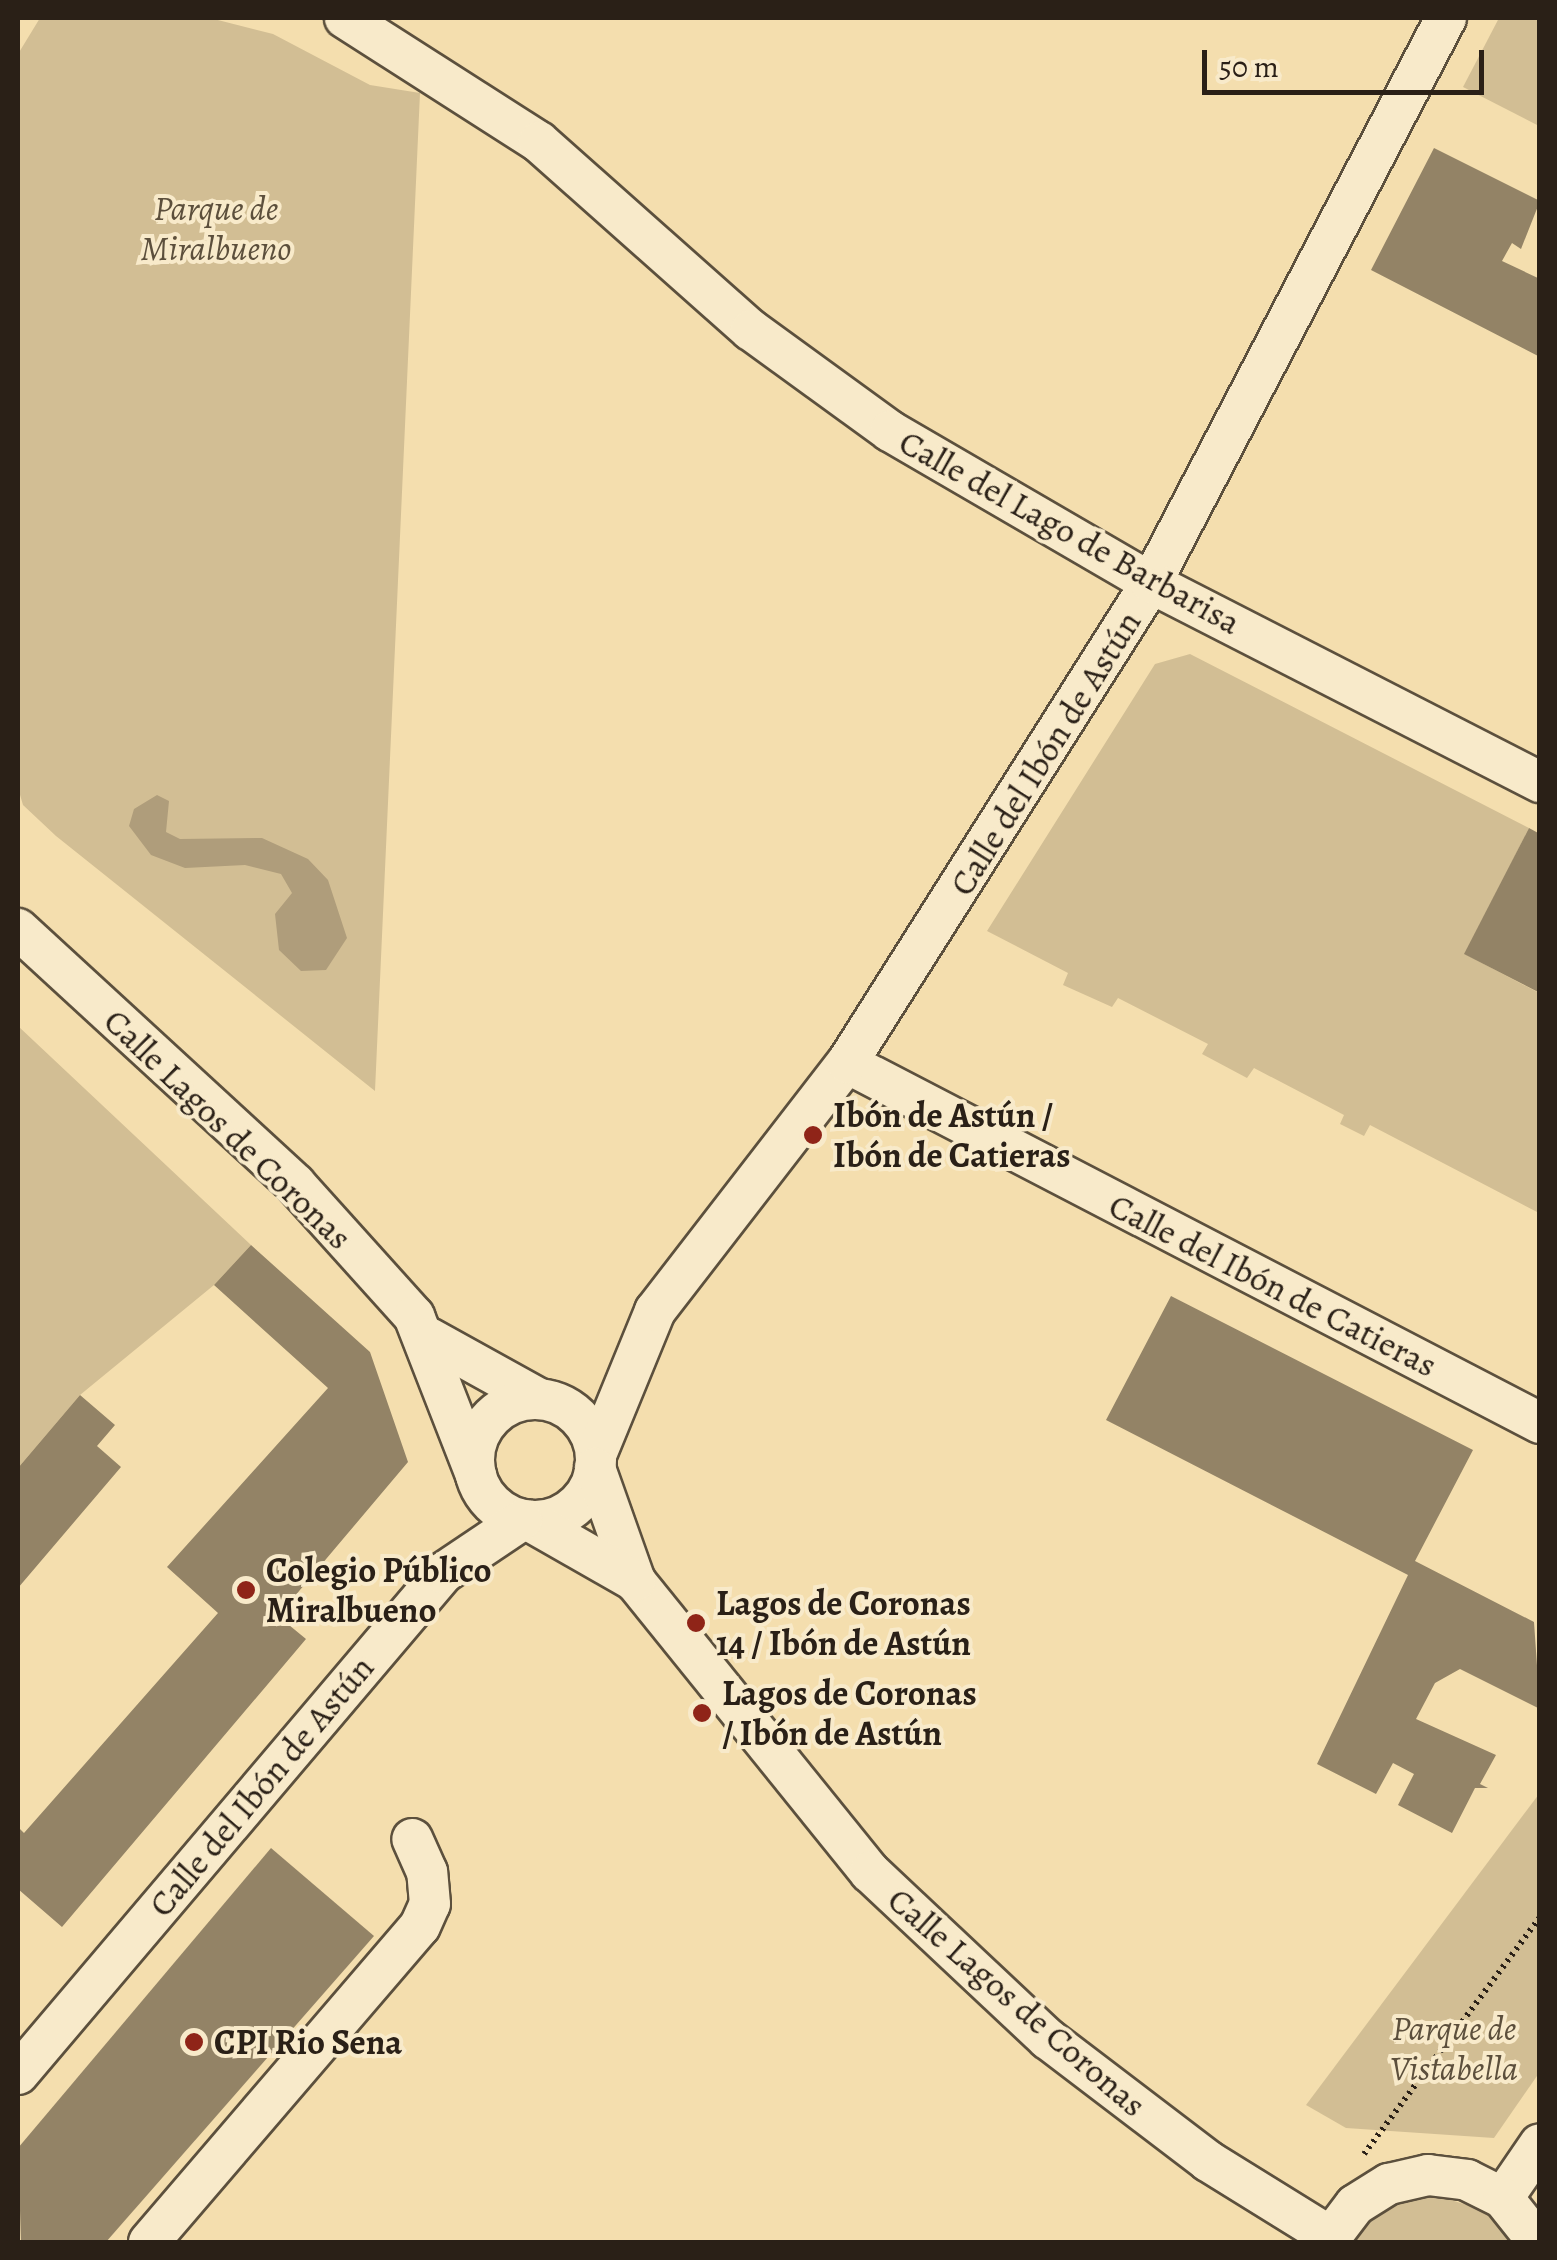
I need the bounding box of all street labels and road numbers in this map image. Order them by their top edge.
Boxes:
street label: Calle del Lago de Barbarisa [892,421,1248,643]
street label: Calle del Ibón de Astún [940,603,1150,903]
street label: Calle Lagos de Coronas [95,1000,361,1258]
street label: Calle del Ibón de Catieras [1102,1184,1444,1386]
street label: Calle del Ibón de Astún [140,1647,382,1925]
street label: Calle Lagos de Coronas [879,1879,1155,2125]

